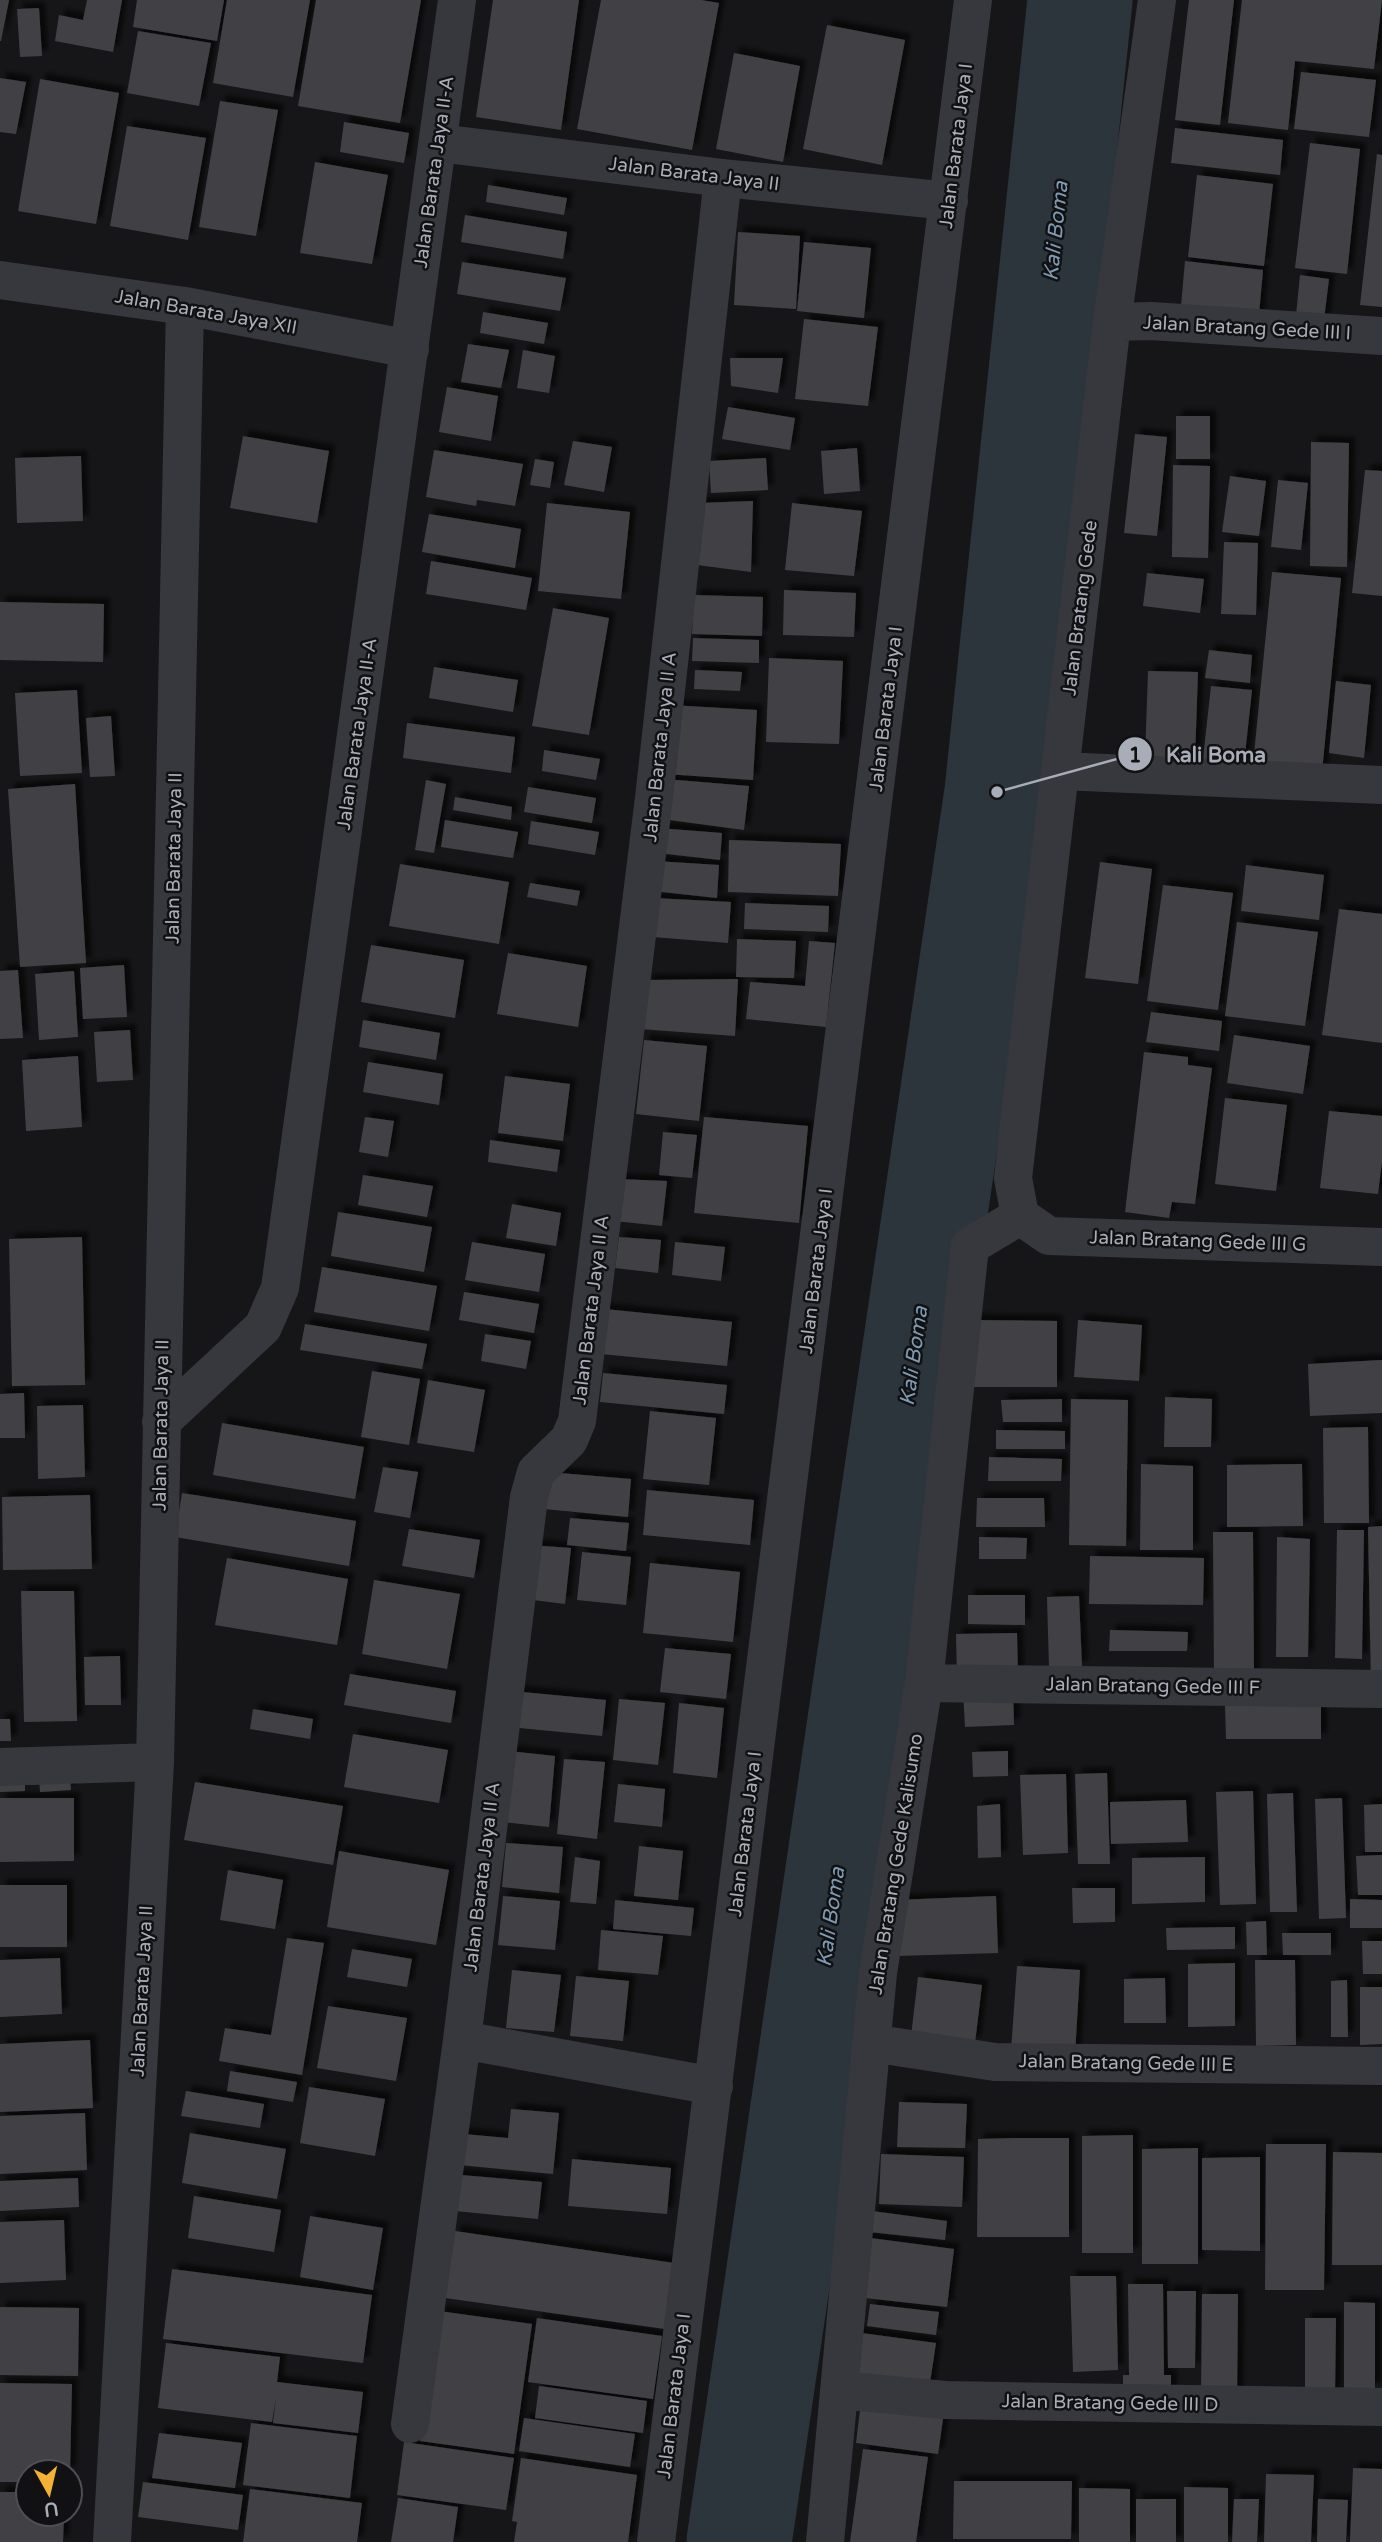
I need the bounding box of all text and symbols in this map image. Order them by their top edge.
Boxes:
street label: Jalan Barata Jaya I [935,62,977,230]
street label: Jalan Barata Jaya II-A [410,75,458,269]
street label: Jalan Barata Jaya II [607,153,781,195]
water label: Kali Boma [1038,179,1074,282]
street label: Jalan Barata Jaya XII [113,285,299,339]
street label: Jalan Bratang Gede III I [1143,312,1351,344]
street label: Jalan Bratang Gede [1058,519,1102,697]
street label: Jalan Barata Jaya I [865,625,907,793]
street label: Jalan Barata Jaya II-A [333,637,381,831]
street label: Jalan Barata Jaya II A [639,651,681,843]
callout: Kali Boma [1117,733,1280,775]
text: 1 [1128,743,1142,768]
text: Kali Boma [1166,743,1266,768]
street label: Jalan Barata Jaya II [162,772,186,944]
street label: Jalan Barata Jaya I [795,1187,837,1355]
street label: Jalan Barata Jaya II A [568,1214,614,1406]
street label: Jalan Bratang Gede III G [1089,1226,1307,1256]
water label: Kali Boma [895,1304,934,1407]
street label: Jalan Barata Jaya II [149,1339,173,1511]
street label: Jalan Bratang Gede III F [1046,1673,1260,1699]
street label: Jalan Bratang Gede Kalisumo [864,1732,928,1996]
street label: Jalan Barata Jaya I [724,1750,766,1918]
street label: Jalan Barata Jaya II A [459,1781,505,1973]
water label: Kali Boma [812,1865,851,1968]
street label: Jalan Barata Jaya II [127,1905,157,2077]
street label: Jalan Bratang Gede III E [1018,2050,1234,2076]
street label: Jalan Barata Jaya I [653,2312,695,2480]
street label: Jalan Bratang Gede III D [1001,2390,1219,2416]
north arrow [14,2458,84,2528]
text: U [43,2497,60,2521]

